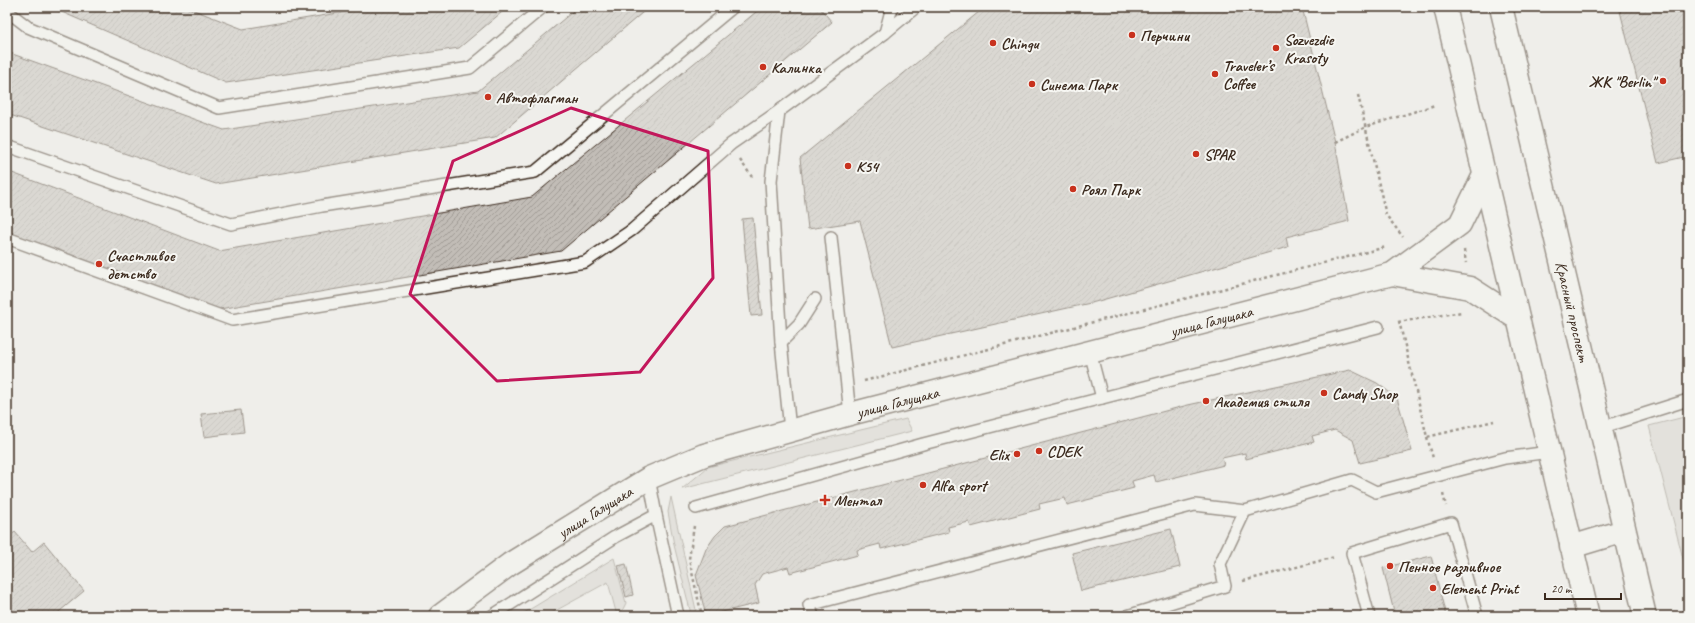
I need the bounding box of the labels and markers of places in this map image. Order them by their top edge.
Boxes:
place label: Перчини [1140,26,1191,46]
marker: Перчини [1127,30,1137,40]
place label: Sozvezdie Krasoty [1284,30,1335,68]
place label: Chingu [1001,34,1041,54]
marker: Chingu [988,38,998,48]
marker: Sozvezdie Krasoty [1271,43,1281,53]
place label: Traveler’s Coffee [1223,56,1275,94]
place label: Калинка [771,58,823,78]
marker: Калинка [758,62,768,72]
marker: Traveler’s Coffee [1210,69,1220,79]
place label: ЖК "Berlin" [1589,72,1659,92]
place label: Синема Парк [1040,75,1119,95]
marker: ЖК "Berlin" [1658,76,1668,86]
marker: Синема Парк [1027,79,1037,89]
place label: Автофлагман [496,88,578,108]
marker: Автофлагман [483,92,493,102]
place label: SPAR [1204,145,1237,165]
marker: SPAR [1191,149,1201,159]
place label: К54 [856,157,880,177]
marker: К54 [843,161,853,171]
place label: Роял Парк [1081,180,1142,200]
marker: Роял Парк [1068,184,1078,194]
place label: Счастливое детство [107,246,176,284]
marker: Счастливое детство [94,259,104,269]
place label: Candy Shop [1332,384,1399,404]
marker: Candy Shop [1319,388,1329,398]
place label: Академия стиля [1214,392,1311,412]
marker: Академия стиля [1201,396,1211,406]
place label: CDEK [1047,442,1084,462]
place label: Elix [989,445,1010,465]
marker: CDEK [1034,446,1044,456]
marker: Elix [1012,449,1022,459]
place label: Alfa sport [931,476,989,496]
marker: Alfa sport [918,480,928,490]
place label: Ментал [834,491,883,511]
marker: Ментал [819,494,831,506]
place label: Пенное разливное [1398,557,1502,577]
marker: Пенное разливное [1385,561,1395,571]
place label: Element Print [1441,579,1520,599]
marker: Element Print [1428,583,1438,593]

